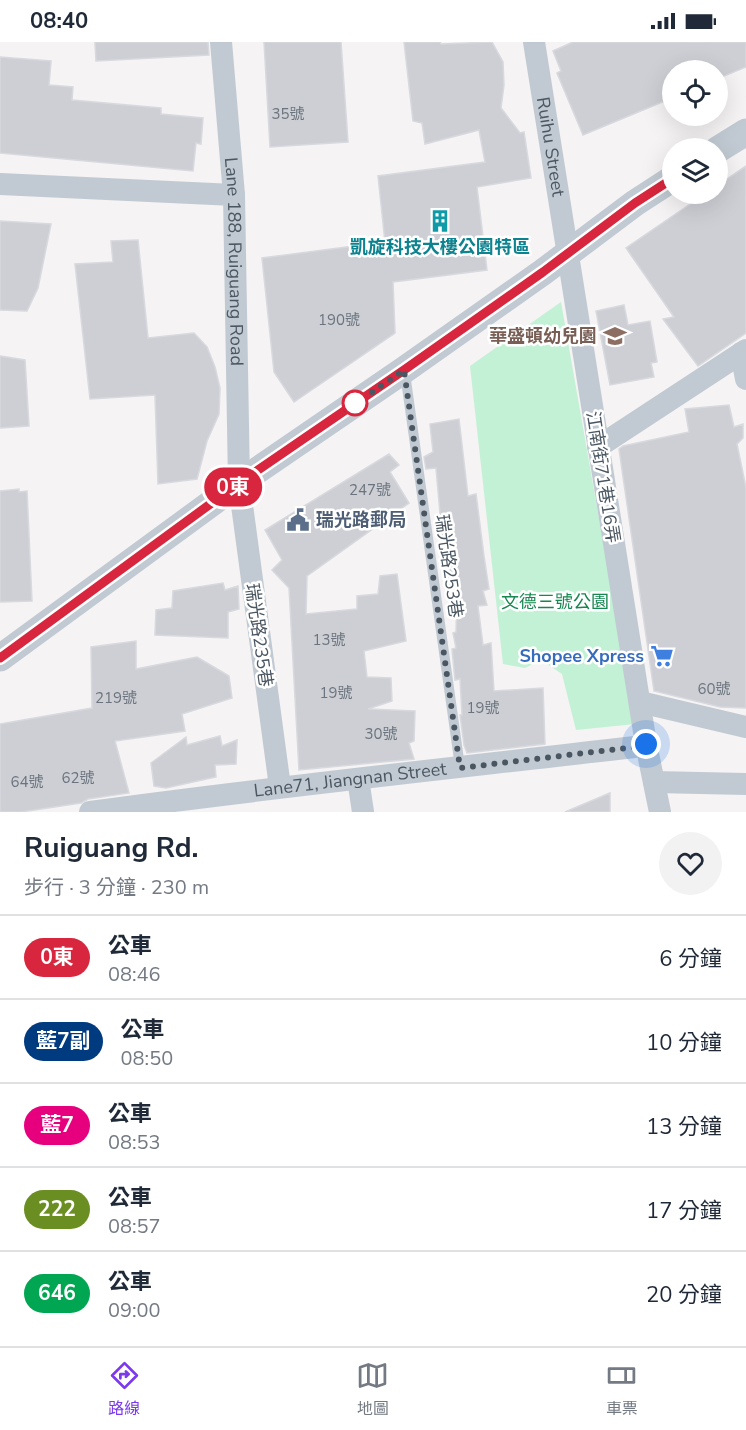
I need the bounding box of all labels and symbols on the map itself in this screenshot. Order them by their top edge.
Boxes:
street label: Ruihu Street [531,95,571,199]
house number: 35號 [271,104,305,124]
street label: Lane 188, Ruiguang Road [219,156,249,366]
building icon: 凱旋科技大樓公園特區 [427,208,453,234]
place label: 凱旋科技大樓公園特區 [350,235,530,259]
house number: 190號 [318,310,360,330]
school or university icon: 華盛頓幼兒園 [602,323,628,349]
place label: 華盛頓幼兒園 [489,324,597,348]
unlabelled marker [342,390,368,416]
street label: 江南街71巷16弄 [581,409,625,545]
line badge: 0東 [206,468,260,506]
house number: 247號 [349,480,391,500]
public building icon: 瑞光路郵局 [285,507,311,533]
place label: 瑞光路郵局 [316,508,406,532]
street label: 瑞光路253巷 [430,513,468,619]
street label: 瑞光路235巷 [240,582,278,688]
park label: 文德三號公園 [501,590,609,614]
house number: 13號 [312,630,346,650]
supermarket icon: Shopee Xpress [649,643,675,669]
place label: Shopee Xpress [519,644,644,668]
house number: 60號 [697,679,731,699]
house number: 19號 [319,683,353,703]
house number: 219號 [95,688,137,708]
house number: 19號 [466,698,500,718]
house number: 30號 [364,724,398,744]
your location [631,729,661,759]
street label: Lane71, Jiangnan Street [252,756,448,803]
house number: 62號 [61,768,95,788]
house number: 64號 [10,772,44,792]

